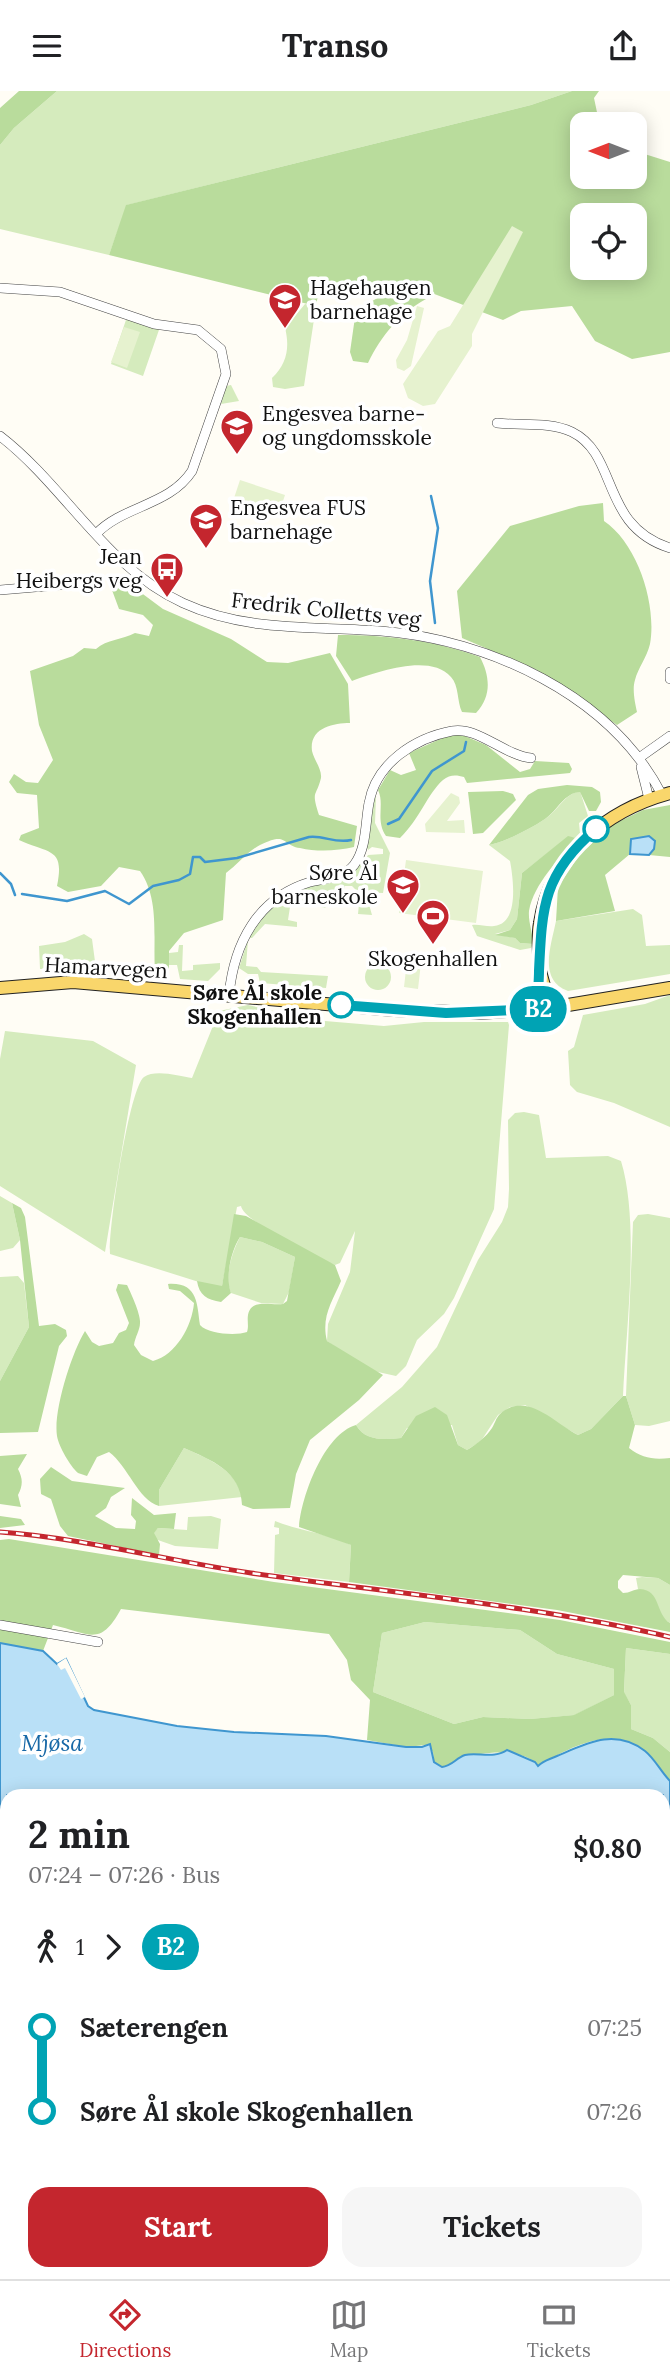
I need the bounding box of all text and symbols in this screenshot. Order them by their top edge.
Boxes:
text: Transo [282,25,388,66]
icon: menu [28,27,66,65]
icon: share [604,27,642,65]
north arrow [570,112,648,189]
map controls [570,112,647,280]
button: locate [570,203,647,280]
place label: Hagehaugen barnehage [310,274,432,325]
school or university icon: Hagehaugen barnehage [266,281,304,330]
place label: Engesvea barne- og ungdomsskole [262,400,432,451]
school or university icon: Engesvea barne- og ungdomsskole [218,407,256,456]
place label: Engesvea FUS barnehage [230,494,366,545]
school or university icon: Engesvea FUS barnehage [187,501,225,550]
place label: Jean Heibergs veg [16,543,142,594]
bus stop icon: Jean Heibergs veg [148,550,186,599]
street label: Fredrik Colletts veg [230,586,423,633]
unlabelled marker [583,816,609,842]
place label: Søre Ål barneskole [271,859,378,910]
school or university icon: Søre Ål barneskole [384,866,422,915]
sports icon: Skogenhallen [414,897,452,946]
place label: Skogenhallen [368,945,498,972]
street label: Hamarvegen [44,951,169,984]
place label: Søre Ål skole Skogenhallen [188,979,322,1030]
line badge: B2 [506,986,570,1032]
marker: Søre Ål skole Skogenhallen [328,992,354,1018]
text: B2 [524,993,552,1024]
water label: Mjøsa [21,1728,83,1757]
text: 2 min [28,1810,130,1858]
text: $0.80 [573,1832,642,1865]
text: 07:24 – 07:26 · Bus [28,1860,220,1889]
icon: walk [28,1928,66,1966]
icon: forward [94,1928,132,1966]
text: B2 [156,1931,185,1962]
text: 1 [76,1932,84,1961]
text: Sæterengen [80,2011,228,2044]
text: 07:25 [587,2013,642,2042]
text: Søre Ål skole Skogenhallen [80,2095,413,2128]
text: 07:26 [586,2097,642,2126]
button: Start [28,2187,328,2267]
button: Tickets [342,2187,642,2267]
tab: Directions [79,2296,171,2362]
tab: Map [330,2296,368,2362]
tab: Tickets [527,2296,591,2362]

